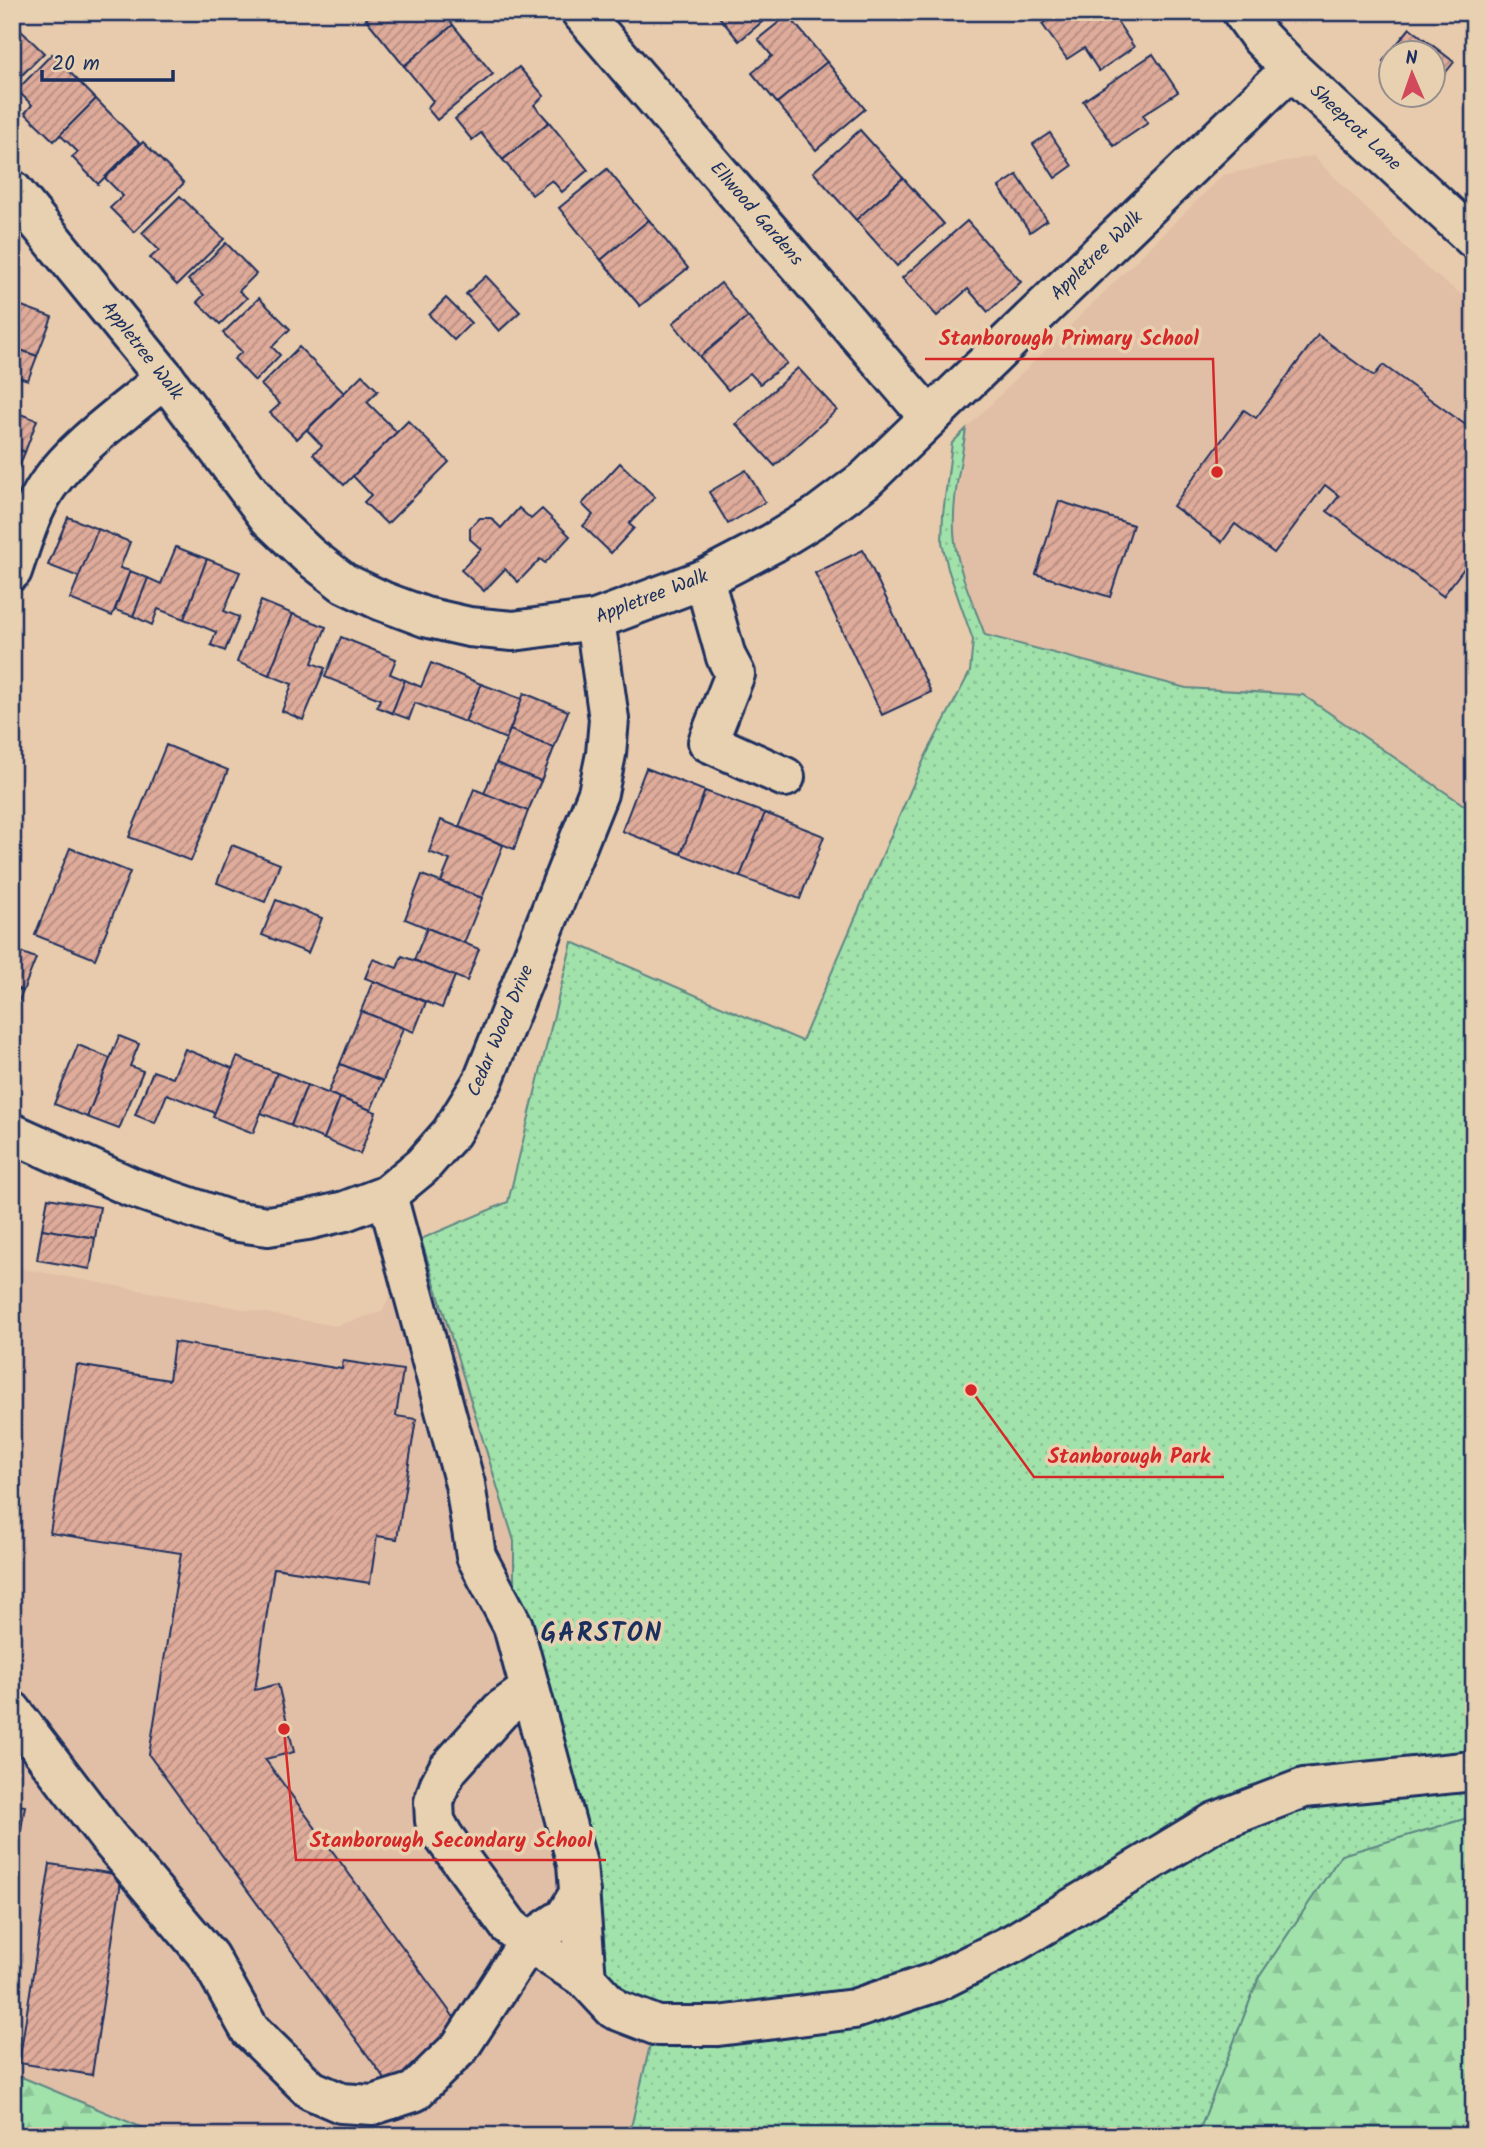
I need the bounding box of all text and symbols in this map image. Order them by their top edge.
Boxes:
scale bar [42,38,173,82]
north arrow [1378,38,1448,108]
text: N [1405,44,1418,74]
text: 20 m [52,48,100,81]
street label: Sheepcot Lane [1302,77,1408,179]
street label: Ellwood Gardens [702,155,810,273]
street label: Appletree Walk [1044,204,1150,308]
street label: Appletree Walk [94,295,190,407]
callout: Stanborough Primary School [925,317,1213,359]
text: Stanborough Primary School [939,323,1199,356]
street label: Appletree Walk [591,562,713,632]
street label: Cedar Wood Drive [460,960,543,1102]
callout: Stanborough Park [1034,1435,1224,1477]
text: Stanborough Park [1048,1441,1211,1474]
district label: GARSTON [541,1613,663,1655]
callout: Stanborough Secondary School [296,1818,606,1860]
text: Stanborough Secondary School [310,1825,593,1858]

